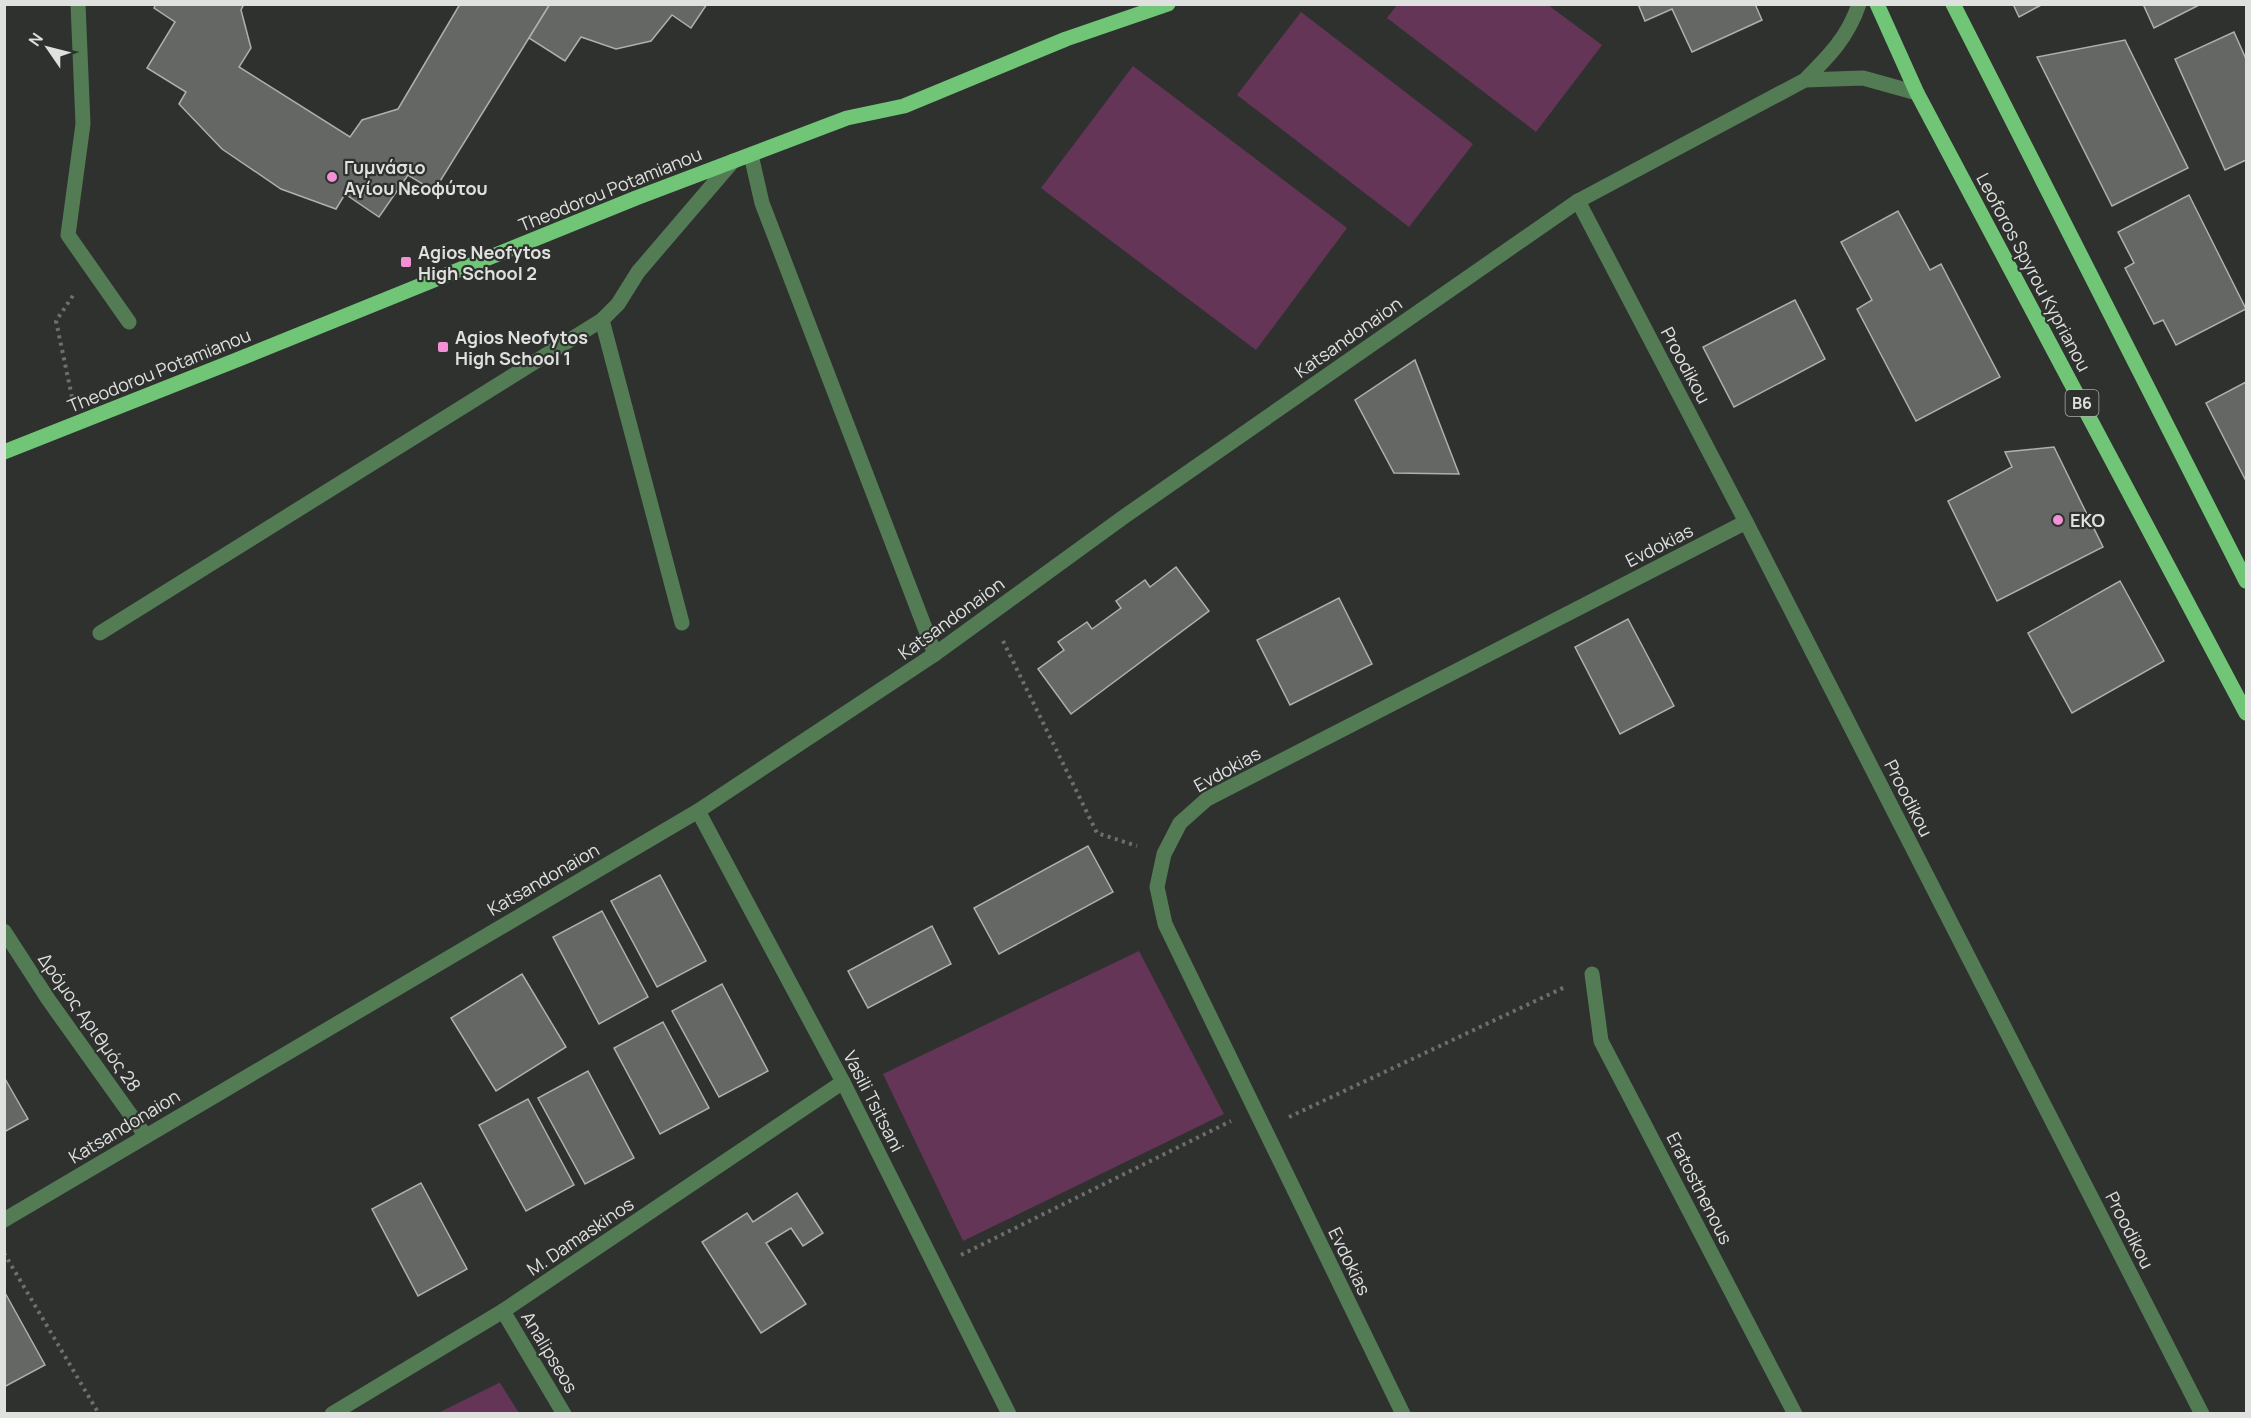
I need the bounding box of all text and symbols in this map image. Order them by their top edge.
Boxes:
north arrow [18,18,78,78]
text: N [23,28,48,50]
street label: Theodorou Potamianou [515,141,705,237]
place label: Γυμνάσιο Αγίου Νεοφύτου [344,155,488,200]
street label: Leoforos Spyrou Kyprianou [1971,168,2097,376]
marker: Γυμνάσιο Αγίου Νεοφύτου [325,170,339,184]
place label: Agios Neofytos High School 2 [418,240,551,285]
marker: Agios Neofytos High School 2 [399,255,413,269]
street label: Katsandonaion [1290,291,1406,383]
street label: Theodorou Potamianou [64,322,254,418]
street label: Proodikou [1656,323,1716,407]
place label: Agios Neofytos High School 1 [455,325,588,370]
marker: Agios Neofytos High School 1 [436,340,450,354]
road number: B6 [2066,390,2098,416]
place label: EKO [2070,508,2105,532]
marker: EKO [2051,513,2065,527]
street label: Evdokias [1621,518,1697,572]
street label: Katsandonaion [893,571,1009,665]
street label: Evdokias [1189,741,1265,797]
street label: Proodikou [1879,755,1939,841]
street label: Katsandonaion [483,837,603,921]
street label: Δρόμος Αριθμός 28 [33,948,147,1096]
street label: Vasili Tsitsani [838,1046,910,1156]
street label: Katsandonaion [64,1083,184,1169]
street label: Eratosthenous [1661,1128,1739,1248]
street label: Proodikou [2100,1187,2160,1273]
street label: M. Damaskinos [522,1191,638,1281]
street label: Evdokias [1323,1223,1377,1299]
street label: Analipseos [516,1307,584,1397]

